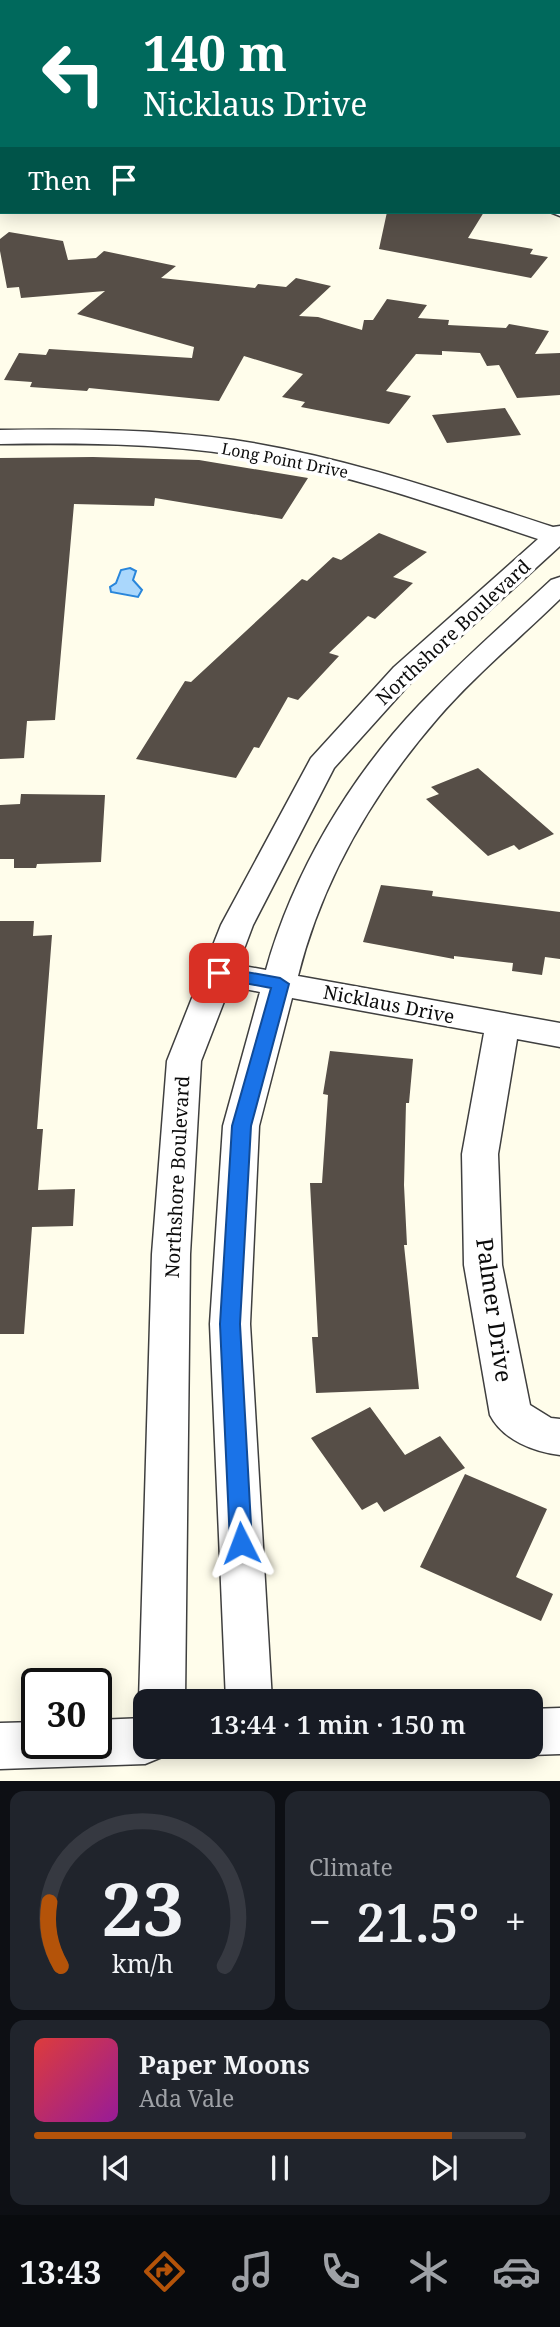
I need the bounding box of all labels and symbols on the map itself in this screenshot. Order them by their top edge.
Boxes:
street label: Long Point Drive [220,437,350,483]
street label: Northshore Boulevard [370,553,536,711]
pin [189,943,249,1003]
street label: Nicklaus Drive [321,979,457,1029]
street label: Northshore Boulevard [159,1075,195,1279]
street label: Palmer Drive [469,1236,521,1384]
position arrow [204,1506,278,1580]
speed limit sign: 30 [21,1668,112,1759]

